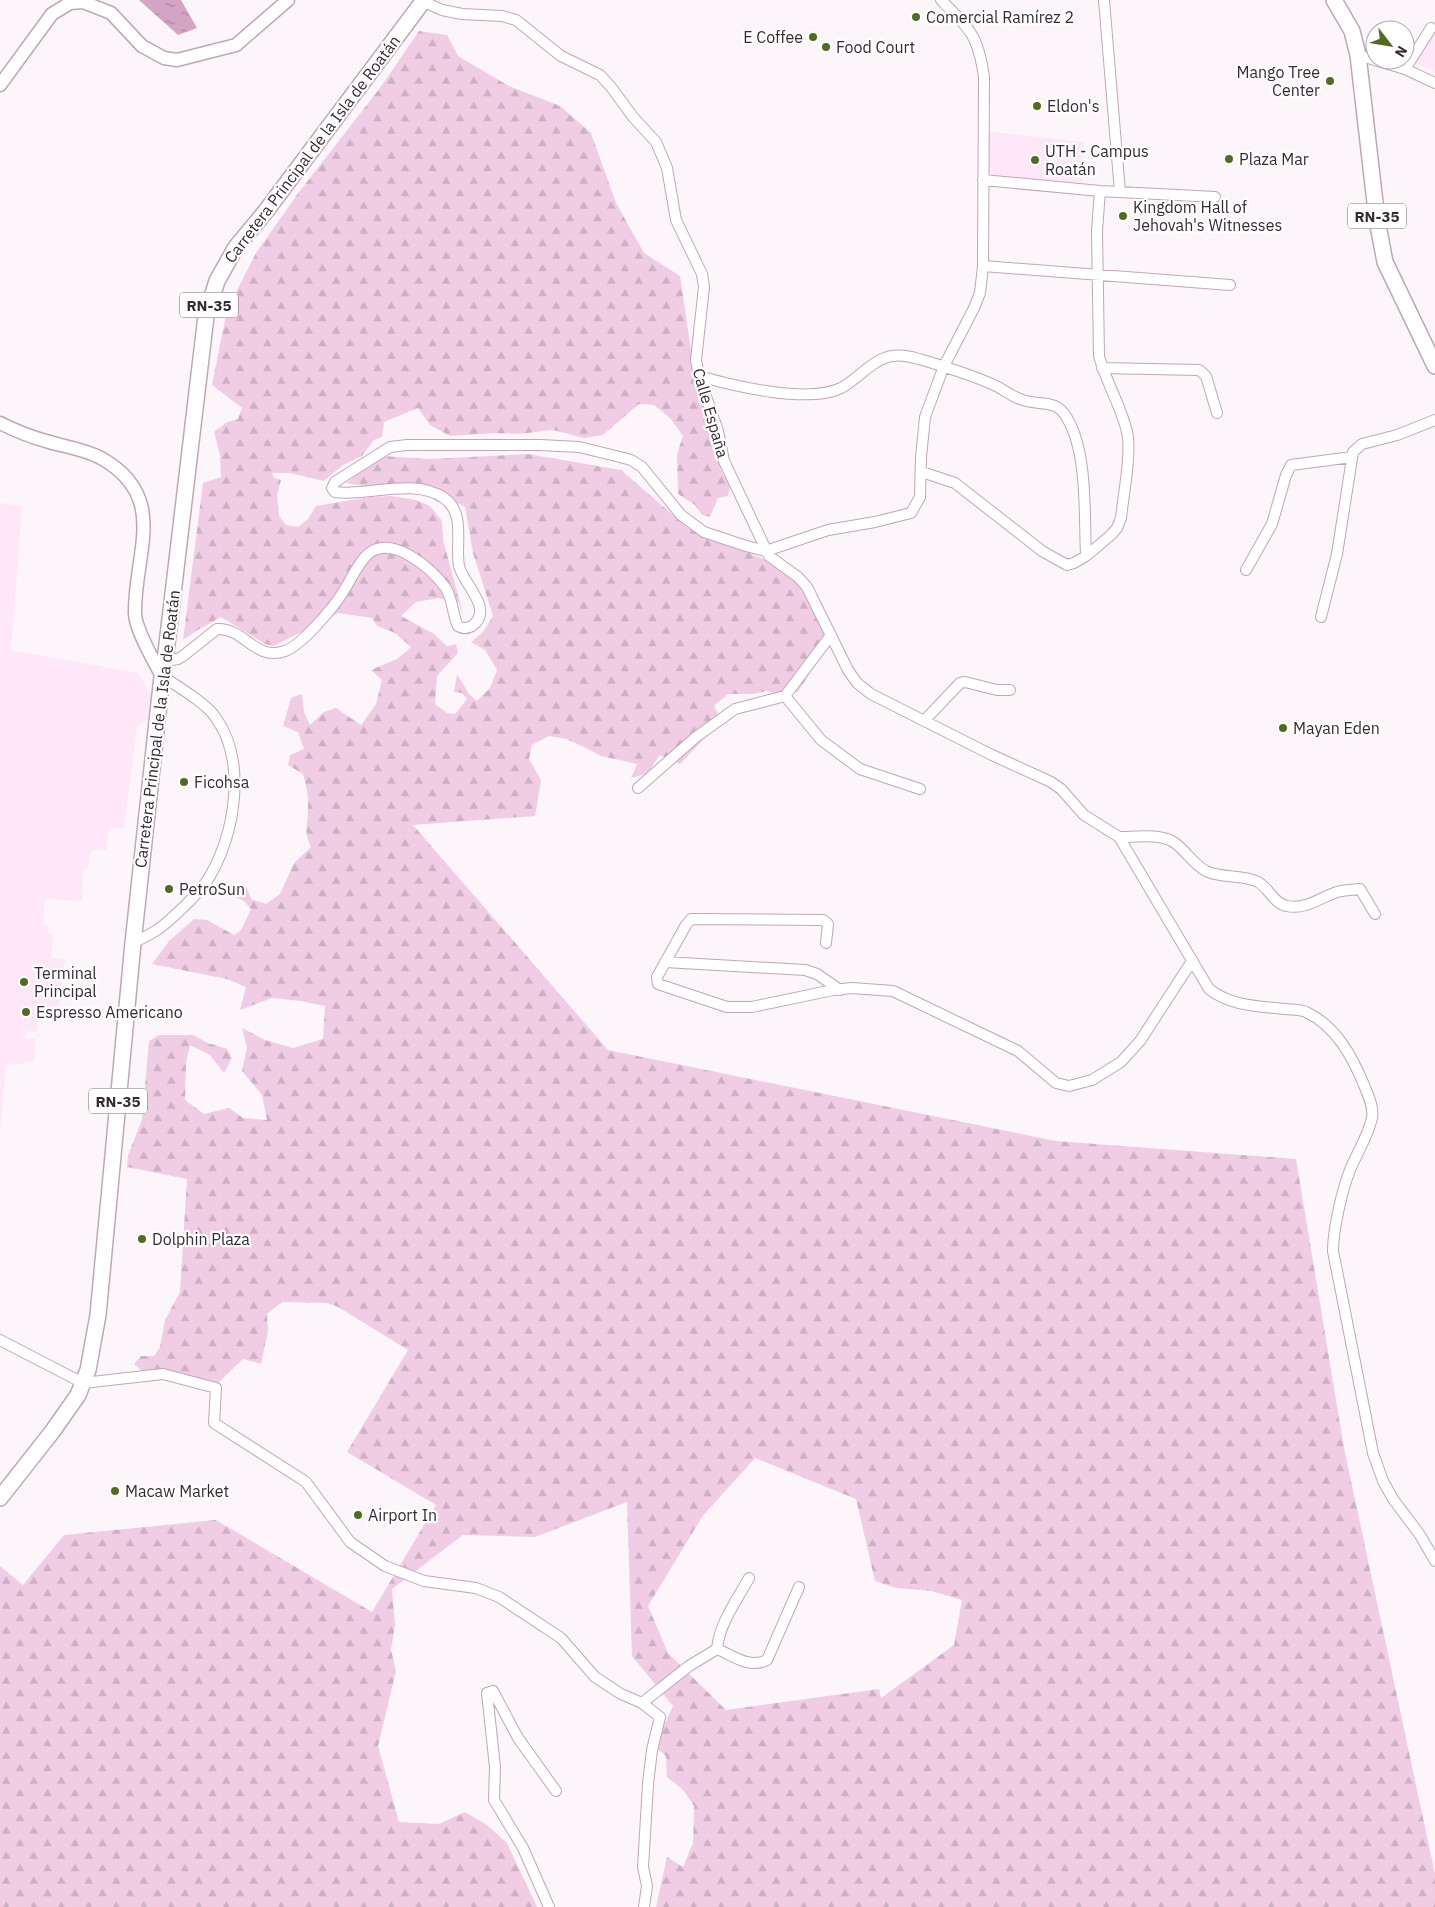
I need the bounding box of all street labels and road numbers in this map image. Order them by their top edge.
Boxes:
street label: Carretera Principal de la Isla de Roatán [220,31,404,267]
road number: RN-35 [1348,204,1406,228]
road number: RN-35 [180,292,238,318]
street label: Calle España [689,366,733,461]
street label: Carretera Principal de la Isla de Roatán [130,589,184,869]
road number: RN-35 [89,1088,147,1114]

